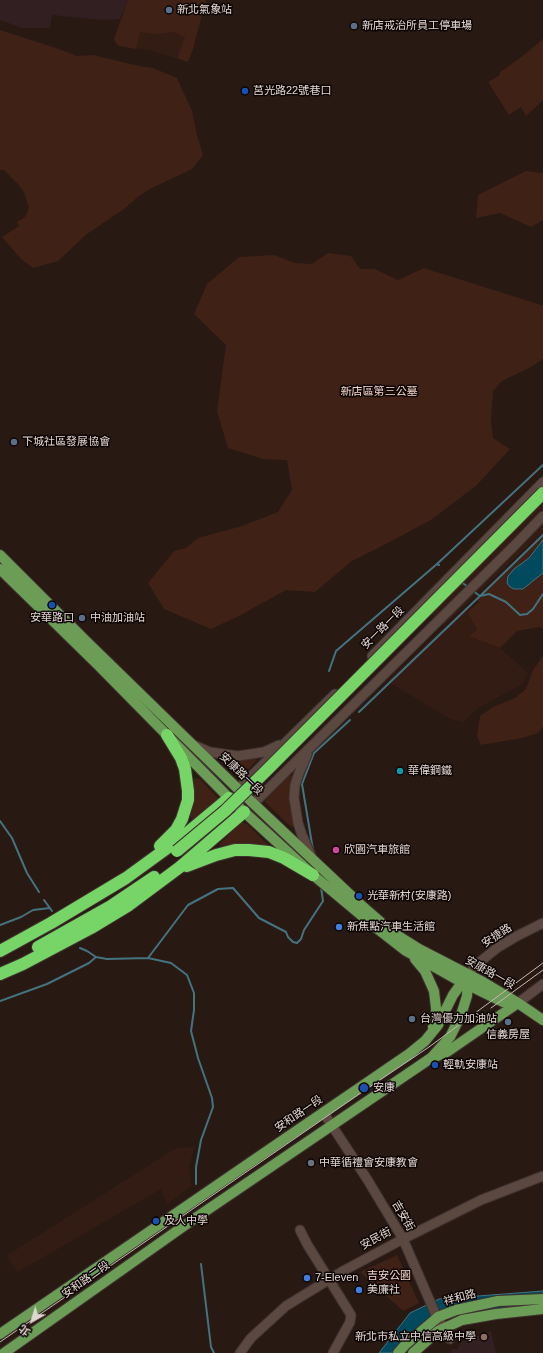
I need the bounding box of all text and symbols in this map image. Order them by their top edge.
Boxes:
place label: 新北氣象站 [177,3,232,17]
marker: 新北氣象站 [164,5,174,15]
place label: 新店戒治所員工停車場 [362,19,472,33]
marker: 新店戒治所員工停車場 [349,21,359,31]
place label: 莒光路22號巷口 [253,84,331,98]
marker: 莒光路22號巷口 [240,86,250,96]
park label: 新店區第三公墓 [341,385,417,399]
place label: 下城社區發展協會 [22,435,110,449]
marker: 下城社區發展協會 [9,437,19,447]
marker: 安華路口 [47,600,57,610]
street label: 安一路一段 [359,604,407,652]
place label: 安華路口 [30,611,74,625]
place label: 中油加油站 [90,611,145,625]
marker: 中油加油站 [77,613,87,623]
street label: 安康路一段 [217,750,265,798]
place label: 華偉鋼鐵 [408,764,452,778]
marker: 華偉鋼鐵 [395,766,405,776]
place label: 欣園汽車旅館 [344,843,410,857]
marker: 欣園汽車旅館 [331,845,341,855]
place label: 光華新村(安康路) [367,889,451,903]
marker: 光華新村(安康路) [354,891,364,901]
place label: 新焦點汽車生活館 [347,920,435,934]
street label: 安捷路 [480,921,514,951]
marker: 新焦點汽車生活館 [334,922,344,932]
street label: 安康路一段 [463,954,517,992]
place label: 台灣優力加油站 [420,1012,497,1026]
marker: 台灣優力加油站 [407,1014,417,1024]
marker: 信義房屋 [503,1017,513,1027]
place label: 信義房屋 [486,1028,530,1042]
place label: 輕軌安康站 [443,1058,498,1072]
marker: 輕軌安康站 [430,1060,440,1070]
place label: 安康 [373,1081,395,1095]
marker: 安康 [358,1082,370,1094]
street label: 安和路一段 [273,1093,325,1135]
place label: 中華循禮會安康教會 [319,1156,418,1170]
marker: 中華循禮會安康教會 [306,1158,316,1168]
street label: 吉安街 [389,1198,417,1234]
place label: 及人中學 [164,1214,208,1228]
marker: 及人中學 [151,1216,161,1226]
street label: 安民街 [358,1225,394,1253]
street label: 安和路二段 [60,1259,112,1301]
park label: 吉安公園 [367,1269,411,1283]
place label: 7-Eleven [315,1271,358,1285]
marker: 7-Eleven [302,1273,312,1283]
place label: 美廉社 [367,1283,400,1297]
marker: 美廉社 [354,1285,364,1295]
street label: 祥和路 [442,1287,478,1309]
north arrow [12,1301,52,1341]
text: 北 [16,1322,32,1338]
place label: 新北市私立中信高級中學 [355,1330,476,1344]
marker: 新北市私立中信高級中學 [479,1332,489,1342]

